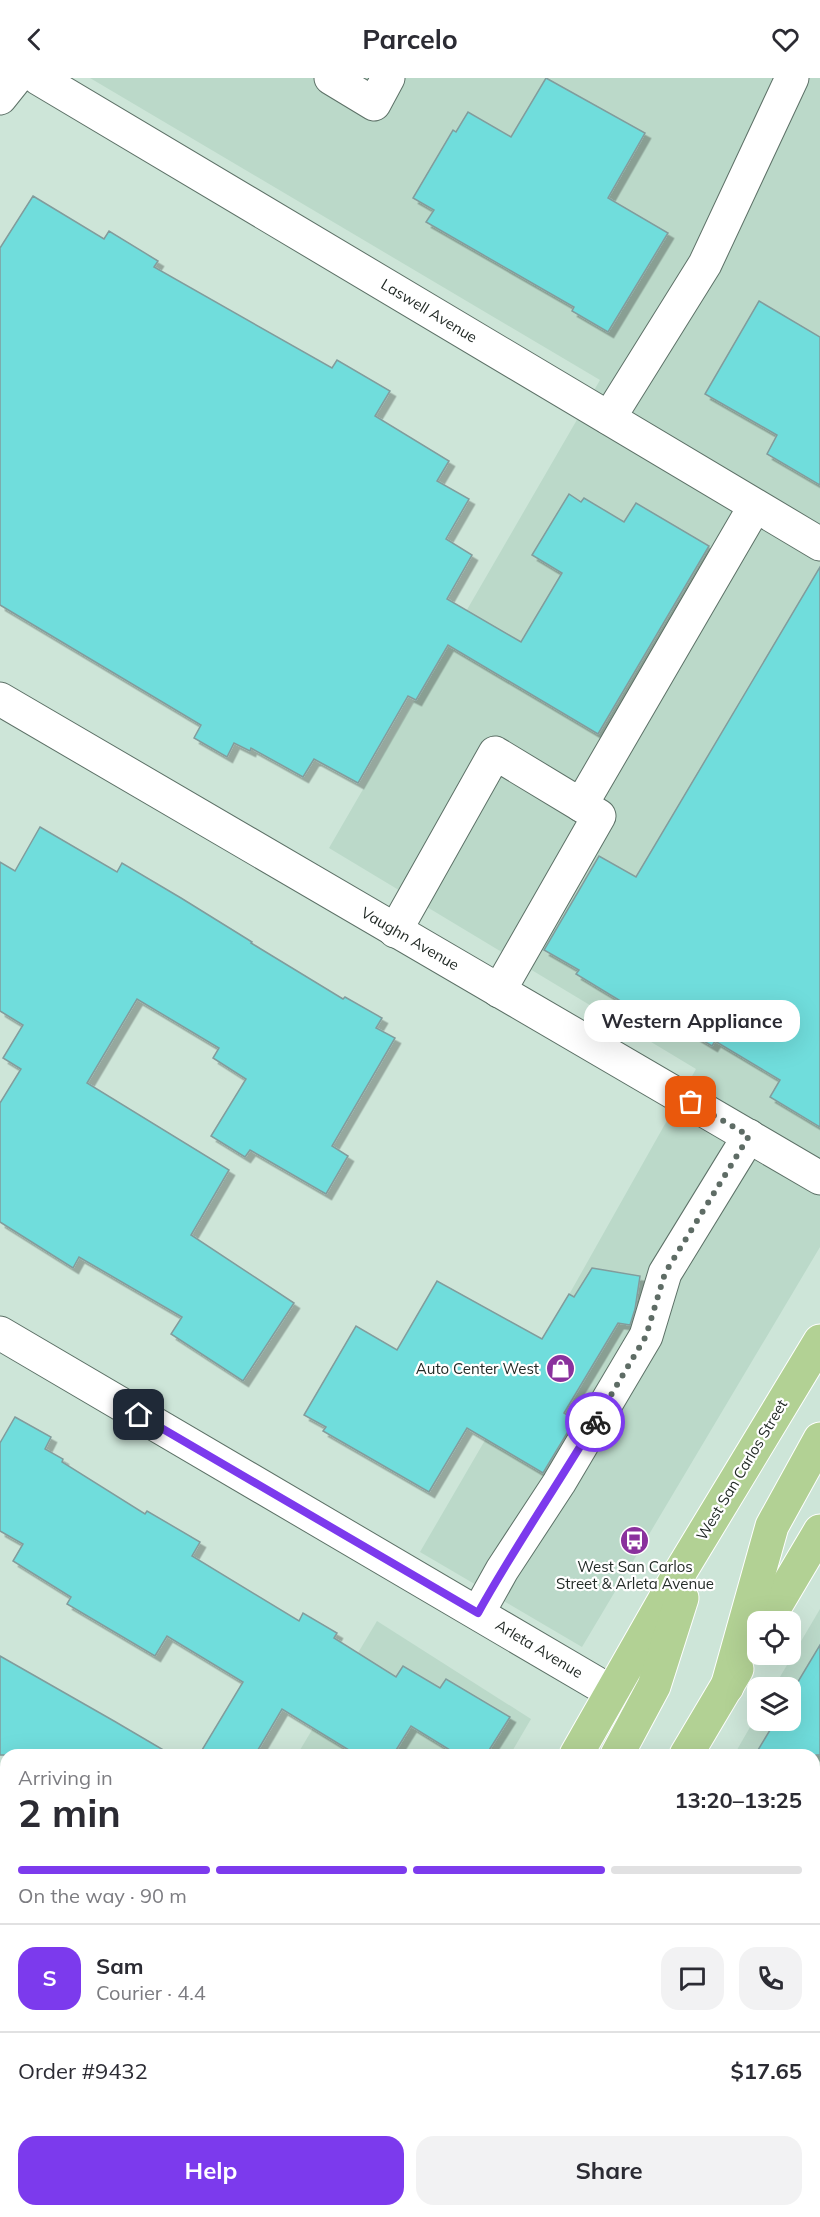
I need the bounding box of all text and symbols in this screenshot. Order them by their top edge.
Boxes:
text: Parcelo [362,22,458,56]
icon: back [18,23,51,56]
icon: heart [769,23,802,56]
street label: Laswell Avenue [378,274,481,347]
street label: Vaughn Avenue [358,903,463,974]
callout: Western Appliance [583,1000,799,1042]
text: Western Appliance [601,1008,783,1033]
pin [665,1076,716,1127]
icon: bag [674,1085,707,1118]
shop icon: Auto Center West [544,1353,576,1385]
place label: Auto Center West [416,1359,539,1378]
pin [113,1389,164,1440]
courier [565,1392,625,1452]
street label: West San Carlos Street [692,1396,791,1544]
icon: home [122,1398,155,1431]
icon: bike [579,1406,612,1439]
bus stop icon: West San Carlos Street & Arleta Avenue [619,1524,651,1556]
place label: West San Carlos Street & Arleta Avenue [556,1557,714,1593]
map controls [747,1611,801,1731]
button: locate [747,1611,801,1665]
street label: Arleta Avenue [492,1615,586,1682]
button: layers [747,1677,801,1731]
text: Arriving in [18,1765,113,1790]
text: 13:20–13:25 [674,1786,802,1814]
text: 2 min [18,1788,121,1837]
text: On the way · 90 m [18,1883,187,1908]
button: chat [661,1947,724,2010]
button: phone [739,1947,802,2010]
text: Sam [96,1952,144,1980]
text: S [42,1964,57,1992]
text: Courier · 4.4 [96,1980,206,2005]
text: Order #9432 [18,2057,148,2085]
text: $17.65 [731,2057,802,2085]
button: Help [18,2136,404,2205]
button: Share [416,2136,802,2205]

